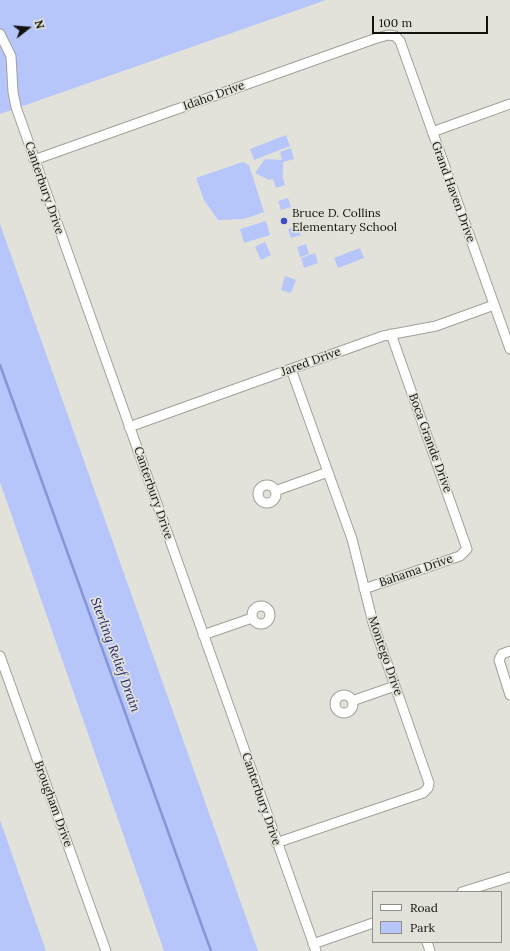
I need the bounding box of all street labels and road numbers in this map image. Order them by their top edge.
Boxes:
street label: Idaho Drive [181,78,247,114]
street label: Canterbury Drive [21,140,67,236]
street label: Grand Haven Drive [428,140,478,244]
street label: Jared Drive [279,345,343,379]
street label: Boca Grande Drive [405,391,455,495]
street label: Canterbury Drive [130,445,176,541]
street label: Bahama Drive [377,552,455,590]
street label: Montego Drive [365,614,405,698]
street label: Canterbury Drive [238,751,284,847]
street label: Brougham Drive [31,759,75,849]

